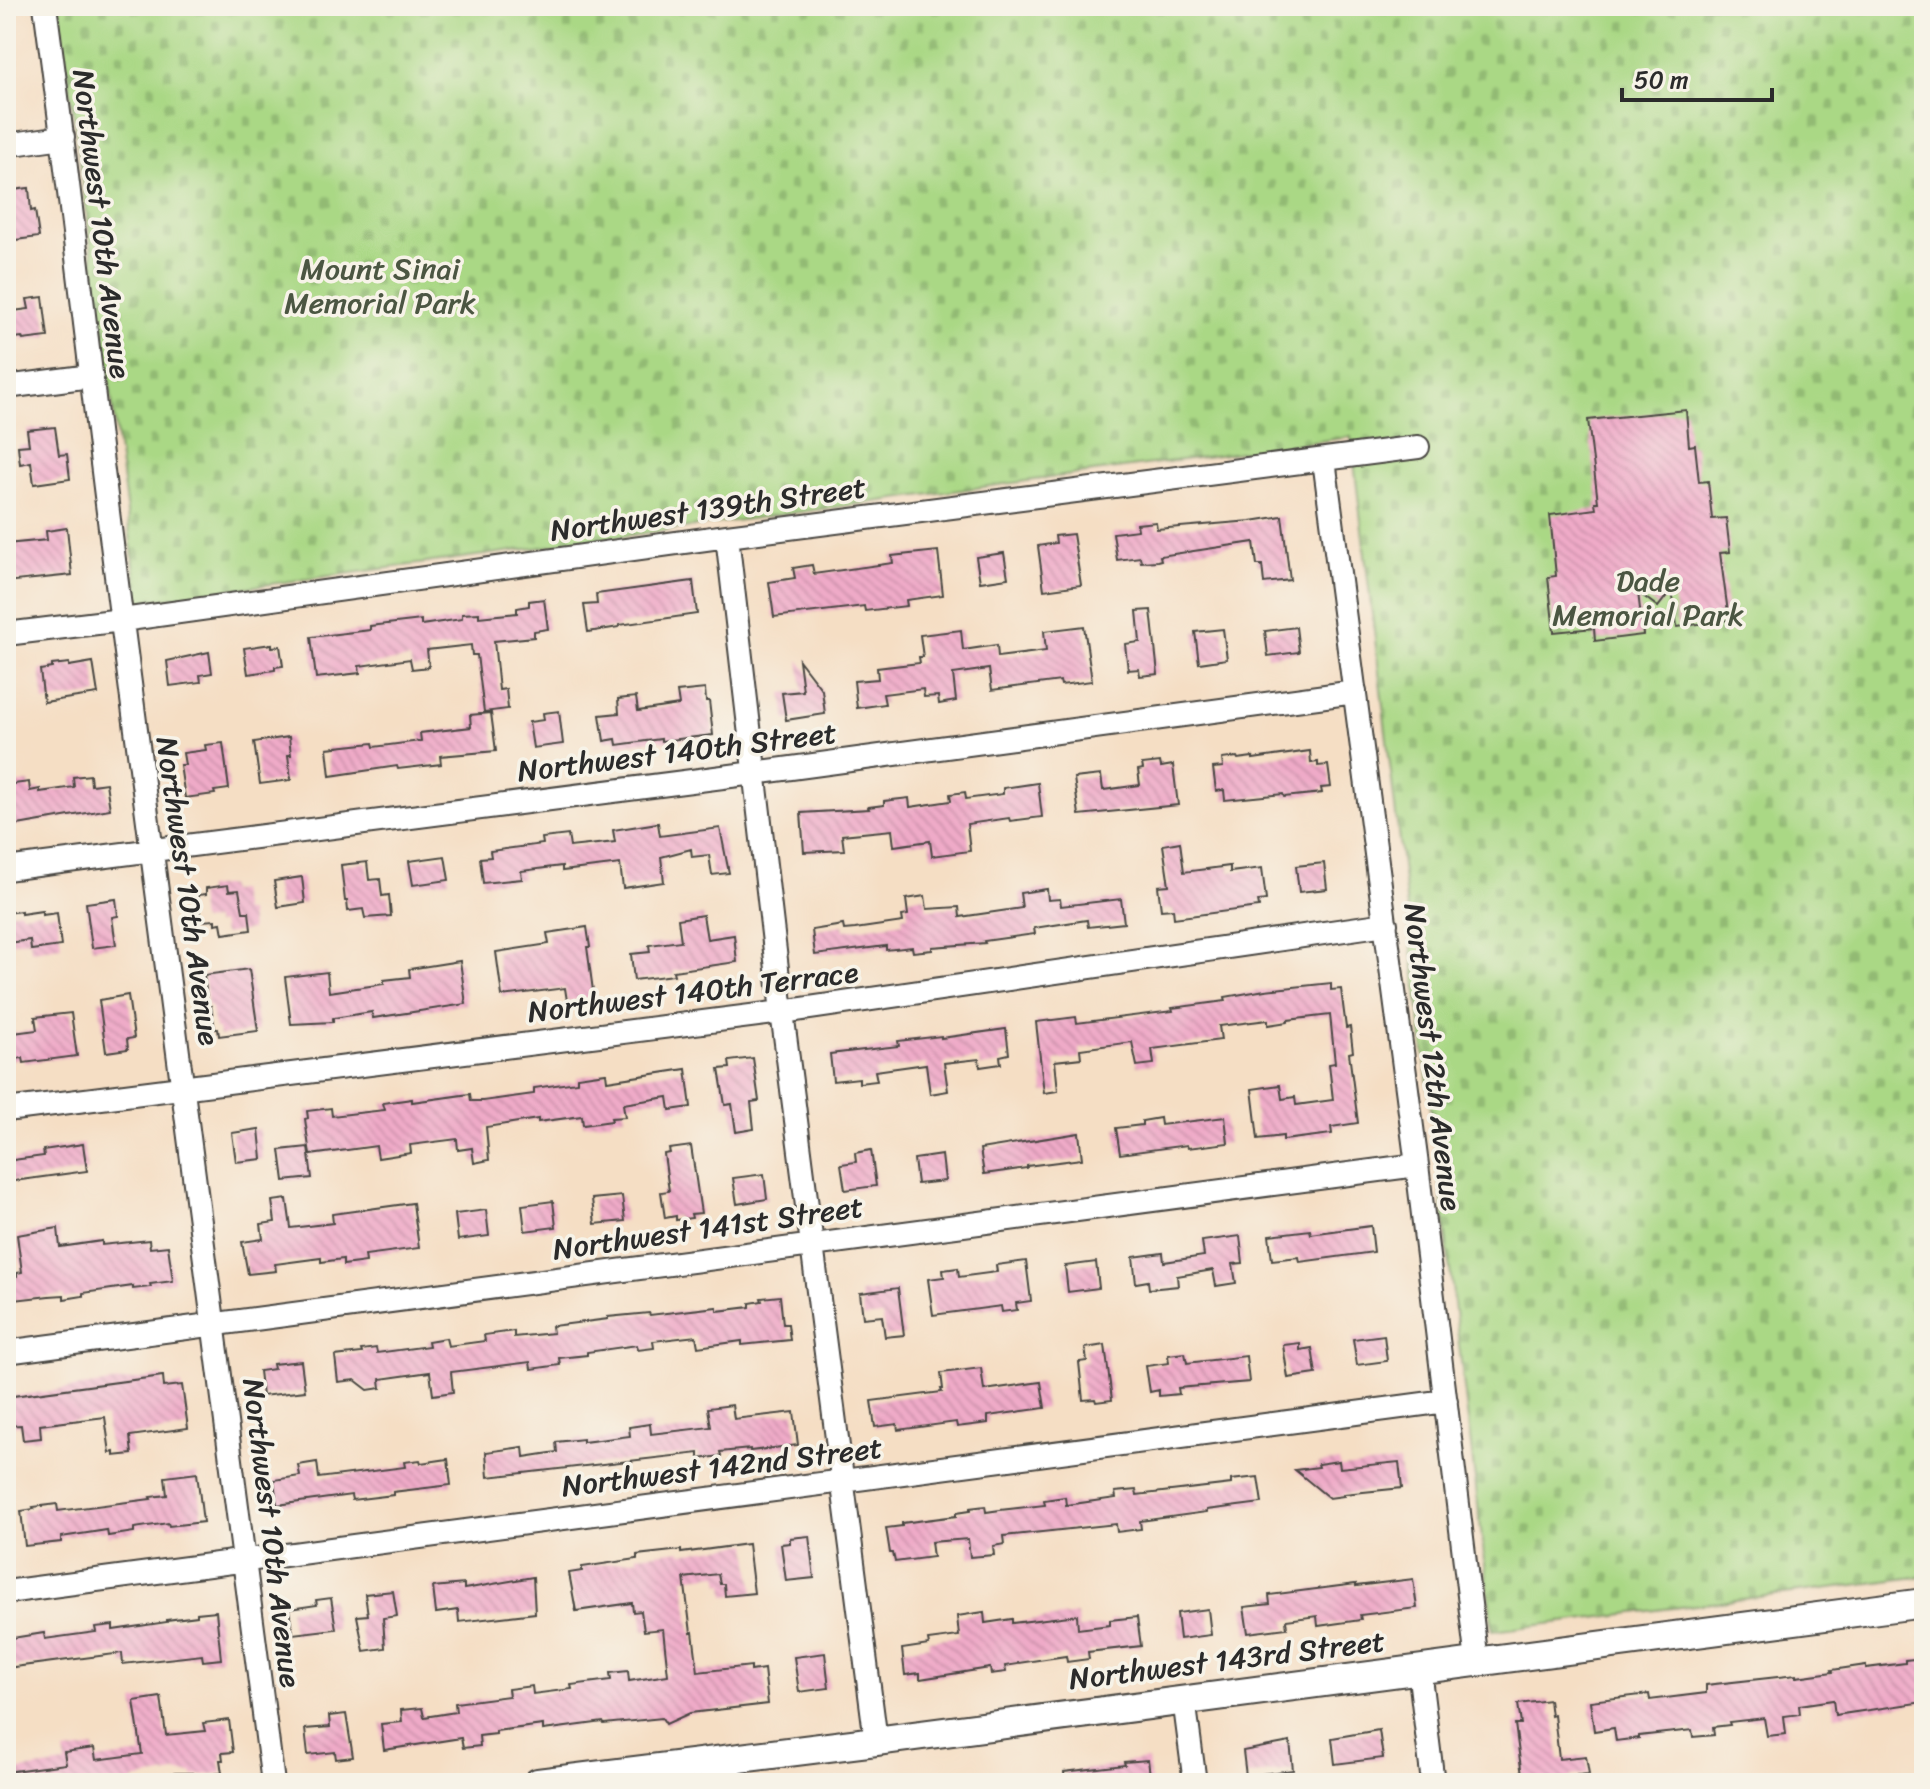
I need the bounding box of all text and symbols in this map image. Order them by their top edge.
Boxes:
scale bar [1622,52,1772,102]
text: 50 m [1634,59,1689,101]
street label: Northwest 10th Avenue [56,66,148,382]
park label: Mount Sinai Memorial Park [284,242,476,330]
street label: Northwest 139th Street [547,460,869,558]
park label: Dade Memorial Park [1552,554,1744,642]
street label: Northwest 140th Street [514,706,840,798]
street label: Northwest 10th Avenue [140,733,236,1049]
street label: Northwest 12th Avenue [1387,900,1479,1214]
street label: Northwest 140th Terrace [525,945,861,1039]
street label: Northwest 141st Street [549,1179,867,1277]
street label: Northwest 10th Avenue [226,1375,318,1691]
street label: Northwest 142nd Street [558,1421,886,1513]
street label: Northwest 143rd Street [1066,1614,1388,1706]

